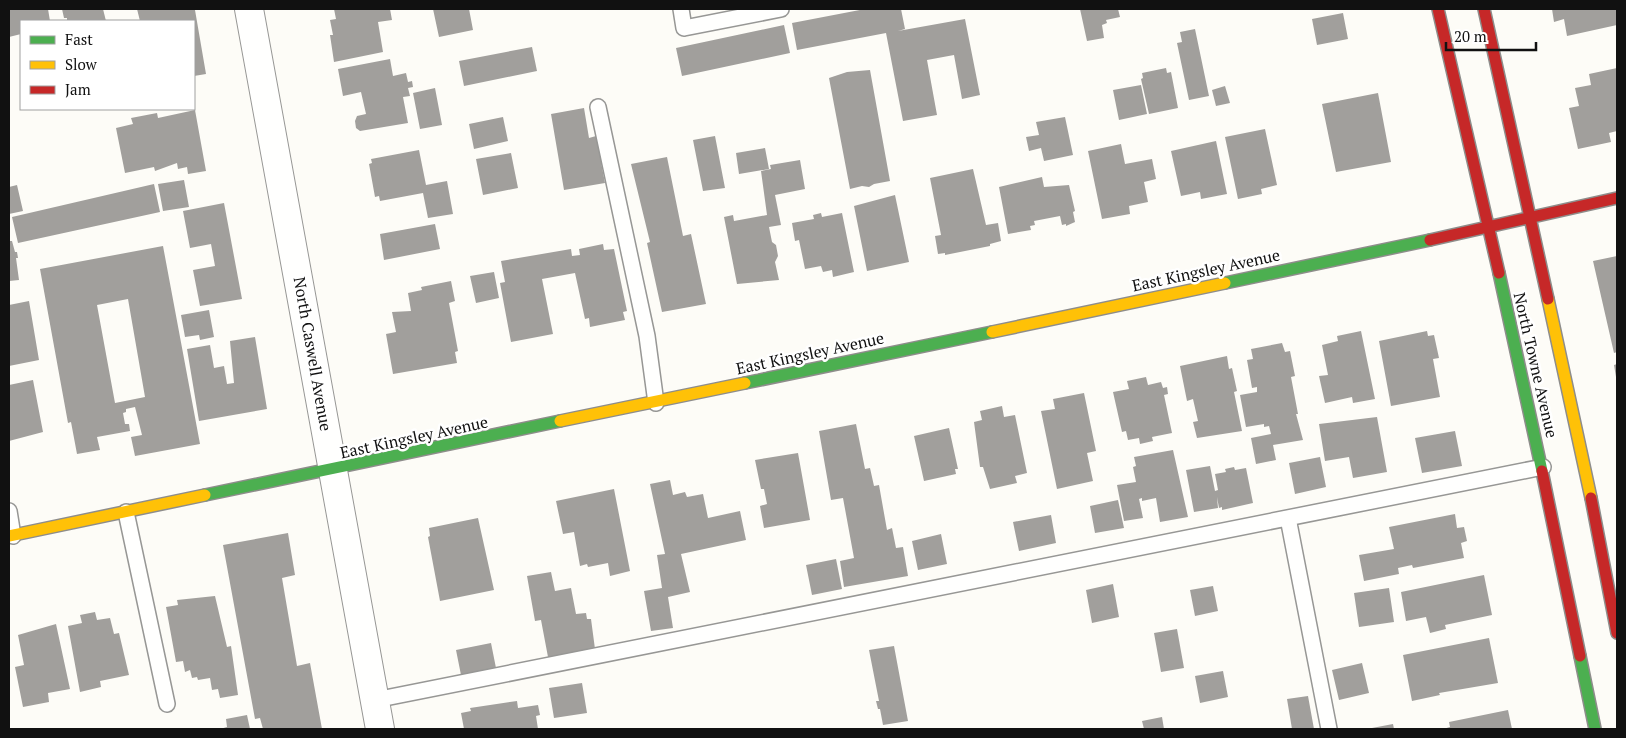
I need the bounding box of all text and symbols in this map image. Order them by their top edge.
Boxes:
legend [20,20,195,110]
scale bar [1446,20,1536,52]
text: 20 m [1454,26,1487,46]
text: Fast [65,29,93,49]
text: Slow [65,54,98,74]
text: Jam [65,79,91,99]
street label: East Kingsley Avenue [1130,244,1282,296]
street label: North Caswell Avenue [289,275,337,433]
street label: North Towne Avenue [1509,290,1563,440]
street label: East Kingsley Avenue [734,327,886,379]
street label: East Kingsley Avenue [338,411,490,463]

